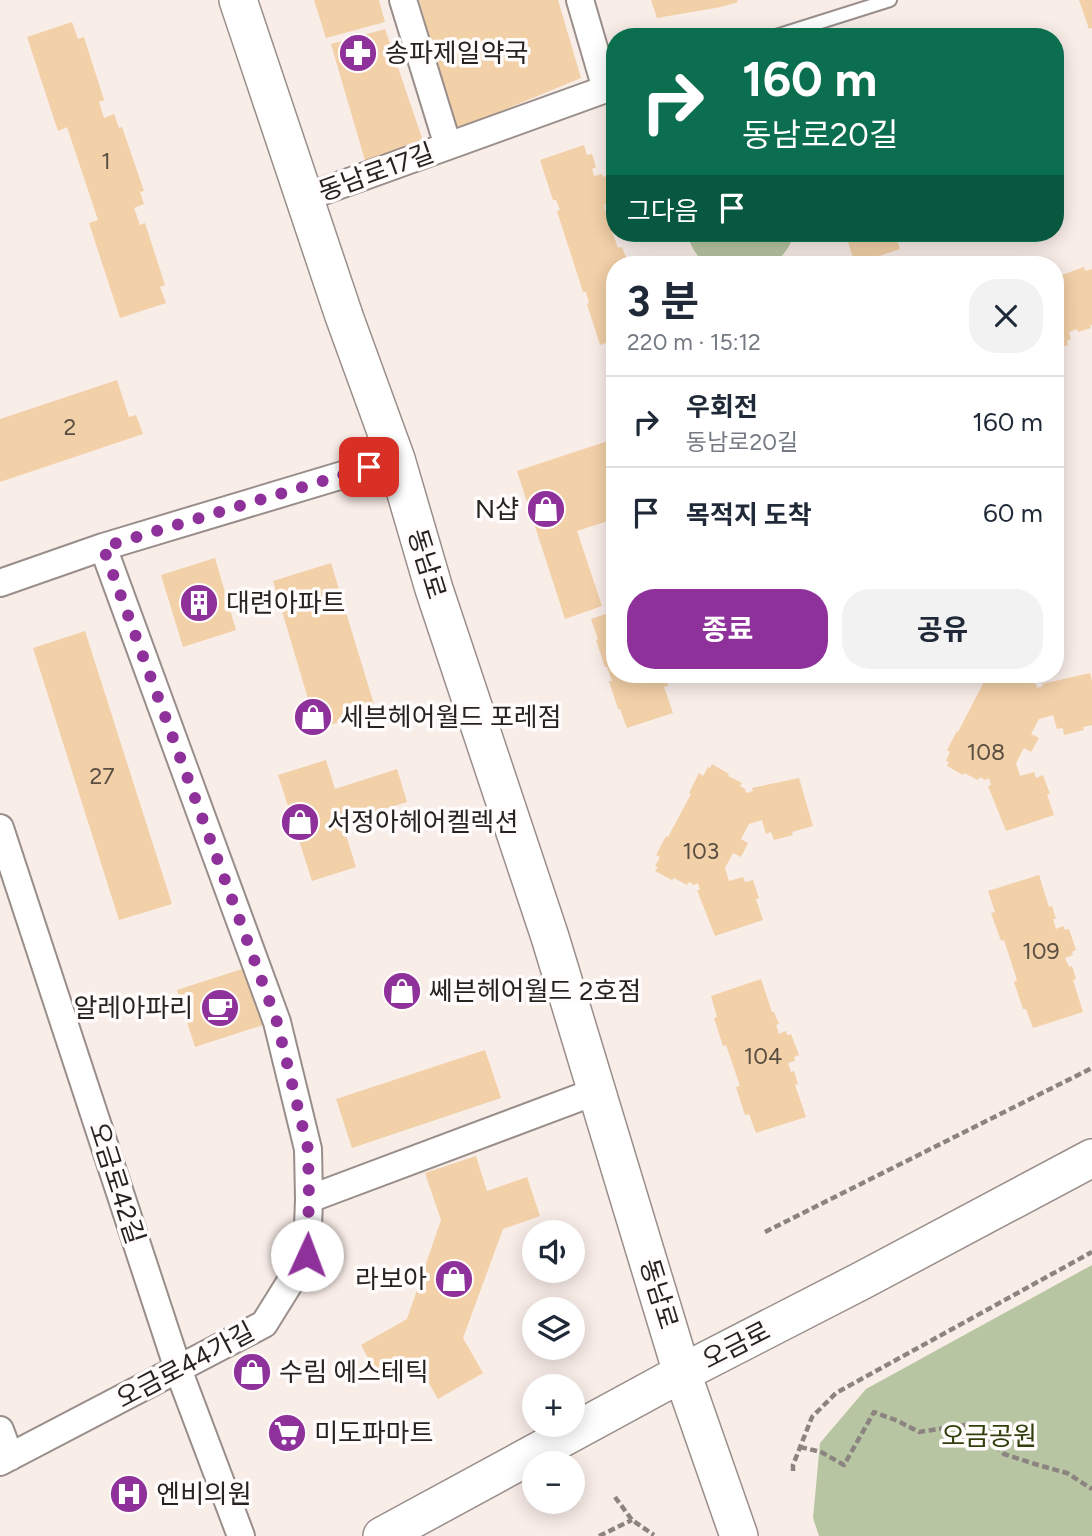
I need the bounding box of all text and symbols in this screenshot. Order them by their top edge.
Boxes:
pharmacy icon: 송파제일약국 [337,32,379,74]
place label: 송파제일약국 [385,37,529,69]
text: 160 m [742,49,877,108]
icon: right [627,56,718,147]
text: 동남로20길 [742,116,898,154]
street label: 동남로17길 [314,136,438,208]
house number: 1 [101,147,111,175]
icon: arrive [713,189,751,227]
text: 그다음 [627,195,699,227]
text: 3 분 [627,276,699,327]
button: close [969,279,1043,353]
text: 220 m · 15:12 [627,328,761,356]
text: 우회전 [686,391,758,423]
icon: right [627,403,665,441]
text: 160 m [972,406,1043,438]
house number: 2 [64,413,76,441]
text: 동남로20길 [686,428,798,456]
pin [339,437,399,497]
icon: arrive [350,448,388,486]
shop icon: N샵 [525,488,567,530]
place label: N샵 [475,493,519,525]
icon: arrive [627,494,665,532]
text: 60 m [983,497,1043,529]
text: 목적지 도착 [686,499,812,531]
street label: 동남로 [401,525,453,603]
building icon: 대련아파트 [178,582,220,624]
place label: 대련아파트 [226,587,346,619]
button: 종료 [627,589,828,669]
button: 공유 [842,589,1043,669]
shop icon: 세븐헤어월드 포레점 [292,696,334,738]
place label: 세븐헤어월드 포레점 [340,701,562,733]
house number: 108 [967,738,1005,766]
house number: 27 [89,762,115,790]
shop icon: 서정아헤어켈렉션 [279,801,321,843]
place label: 서정아헤어켈렉션 [327,806,518,838]
house number: 103 [683,837,719,865]
house number: 109 [1022,937,1060,965]
shop icon: 쎄븐헤어월드 2호점 [381,970,423,1012]
place label: 쎄븐헤어월드 2호점 [429,975,641,1007]
cafe icon: 알레아파리 [199,987,241,1029]
place label: 알레아파리 [73,992,193,1024]
house number: 104 [744,1042,782,1070]
street label: 오금로42길 [82,1118,152,1248]
position arrow [270,1218,344,1292]
map controls [522,1220,585,1514]
button: sound [522,1220,585,1283]
street label: 동남로 [633,1255,685,1333]
shop icon: 라보아 [433,1258,475,1300]
place label: 라보아 [355,1263,427,1295]
button: layers [522,1297,585,1360]
street label: 오금로 [697,1314,775,1376]
street label: 오금로44가길 [110,1315,260,1415]
shop icon: 수림 에스테틱 [231,1351,273,1393]
place label: 수림 에스테틱 [279,1356,429,1388]
button: + [522,1374,585,1437]
supermarket icon: 미도파마트 [266,1412,308,1454]
place label: 미도파마트 [314,1417,434,1449]
park label: 오금공원 [941,1420,1037,1452]
button: − [522,1451,585,1514]
hospital icon: 엔비의원 [108,1473,150,1515]
place label: 엔비의원 [156,1478,252,1510]

